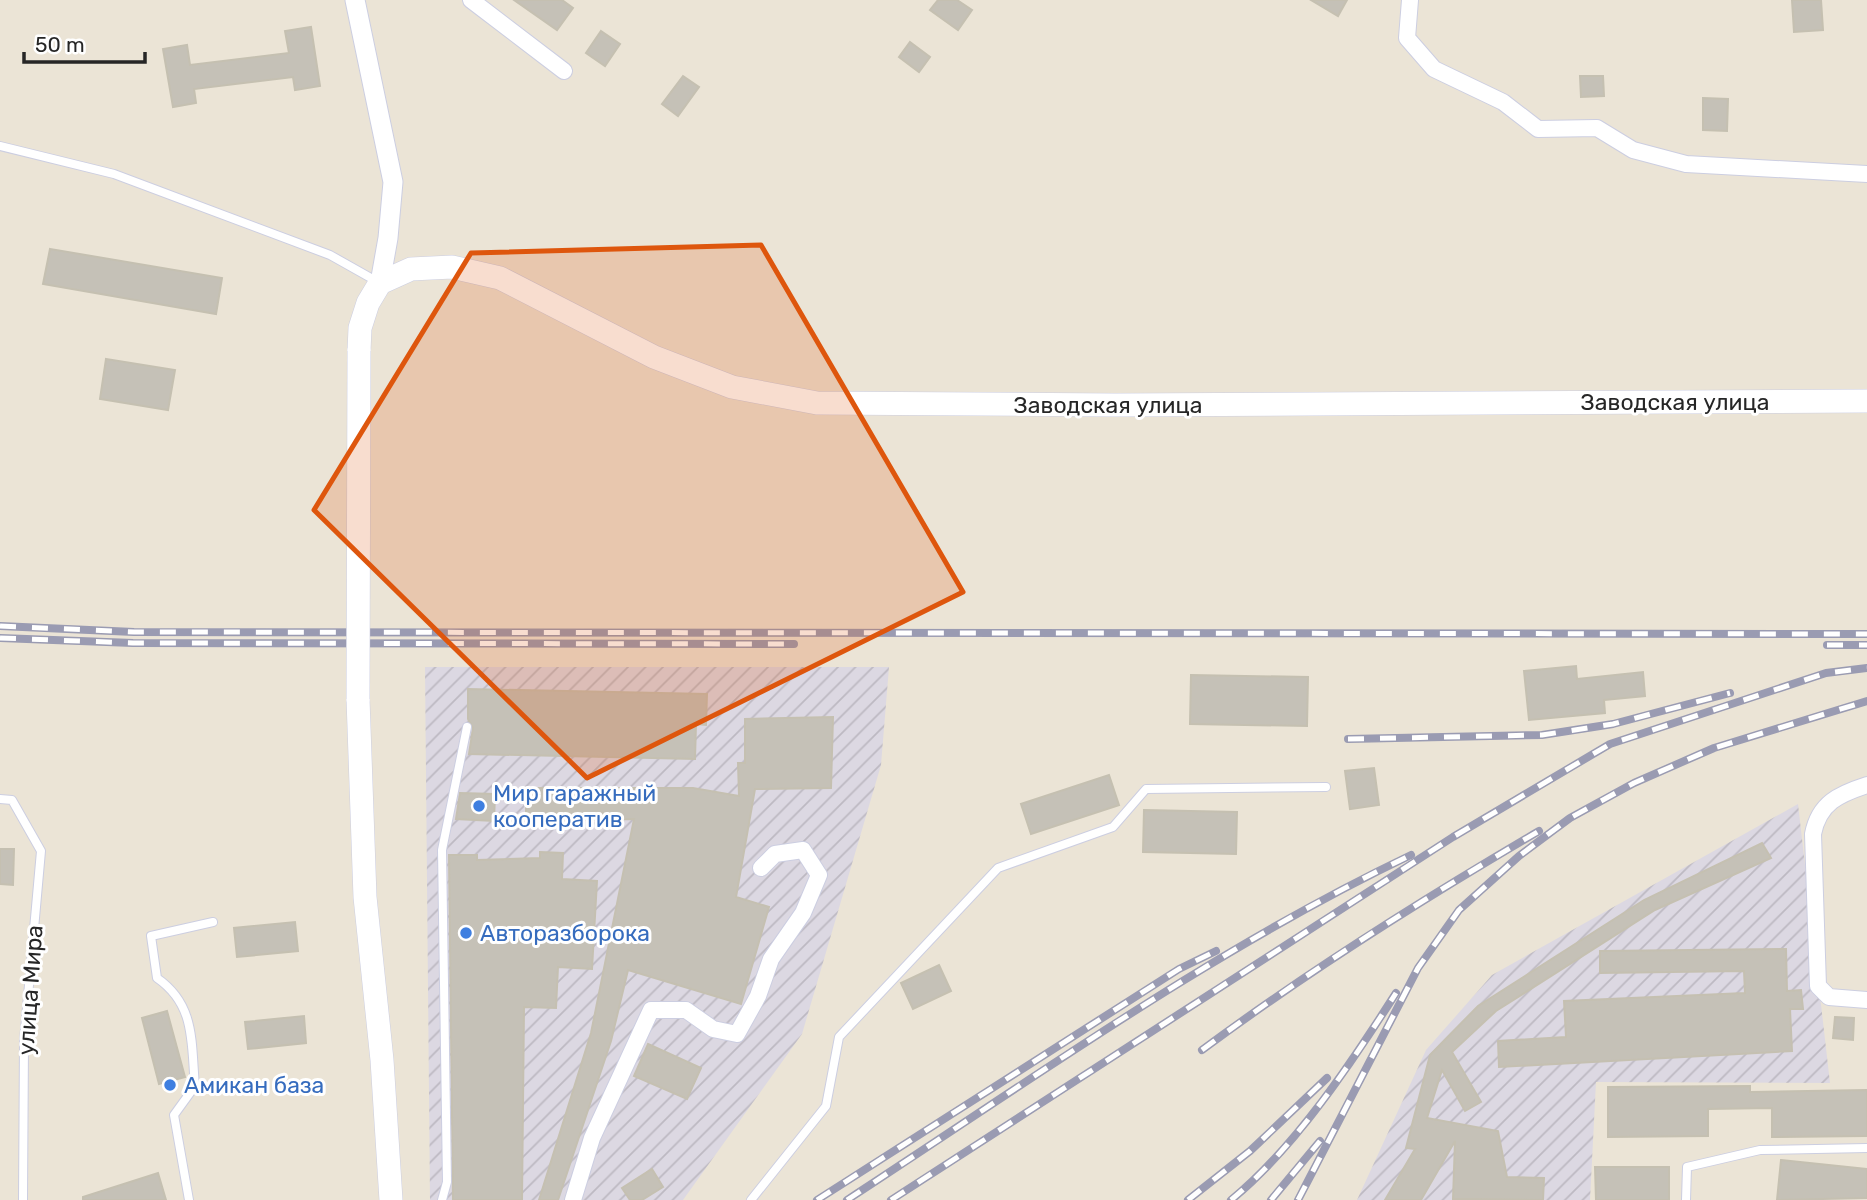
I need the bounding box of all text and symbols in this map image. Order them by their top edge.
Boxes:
scale bar [24,21,145,65]
text: 50 m [35,32,85,57]
street label: Заводская улица [1581,388,1769,416]
street label: Заводская улица [1014,391,1202,419]
place label: Мир гаражный кооператив [493,779,656,833]
marker: Мир гаражный кооператив [471,798,487,814]
place label: Авторазборока [480,919,650,947]
street label: улица Мира [11,924,49,1056]
marker: Авторазборока [458,925,474,941]
place label: Амикан база [184,1071,324,1099]
marker: Амикан база [162,1077,178,1093]

